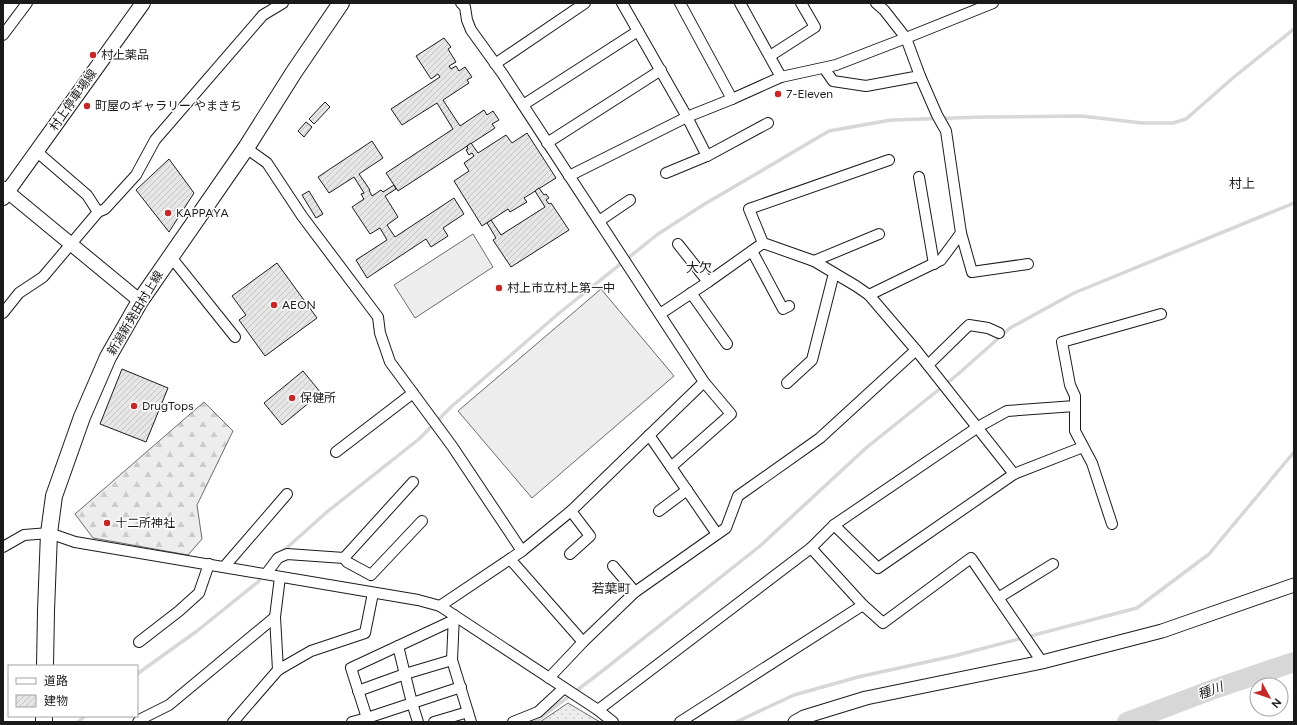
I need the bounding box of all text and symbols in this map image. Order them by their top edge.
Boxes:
place label: 村上薬品 [101,48,149,62]
marker: 村上薬品 [88,50,98,60]
street label: 村上停車場線 [47,66,99,134]
place label: 7-Eleven [786,87,833,101]
marker: 7-Eleven [773,89,783,99]
place label: 町屋のギャラリー やまきち [95,99,242,113]
marker: 町屋のギャラリー やまきち [82,101,92,111]
district label: 村上 [1229,176,1255,191]
place label: KAPPAYA [176,206,229,220]
marker: KAPPAYA [163,208,173,218]
district label: 大欠 [686,260,712,275]
street label: 新潟新発田村上線 [104,268,166,358]
place label: 村上市立村上第一中 [507,281,615,295]
marker: 村上市立村上第一中 [494,283,504,293]
place label: AEON [282,298,316,312]
marker: AEON [269,300,279,310]
place label: 保健所 [300,391,336,405]
marker: 保健所 [287,393,297,403]
place label: DrugTops [142,399,194,413]
marker: DrugTops [129,401,139,411]
place label: 十二所神社 [115,516,175,530]
marker: 十二所神社 [102,518,112,528]
district label: 若葉町 [591,581,631,596]
legend [8,665,138,717]
text: 道路 [44,674,68,688]
north arrow [1249,677,1289,717]
water label: 種川 [1195,678,1227,702]
text: 建物 [44,694,68,708]
text: N [1269,696,1284,711]

